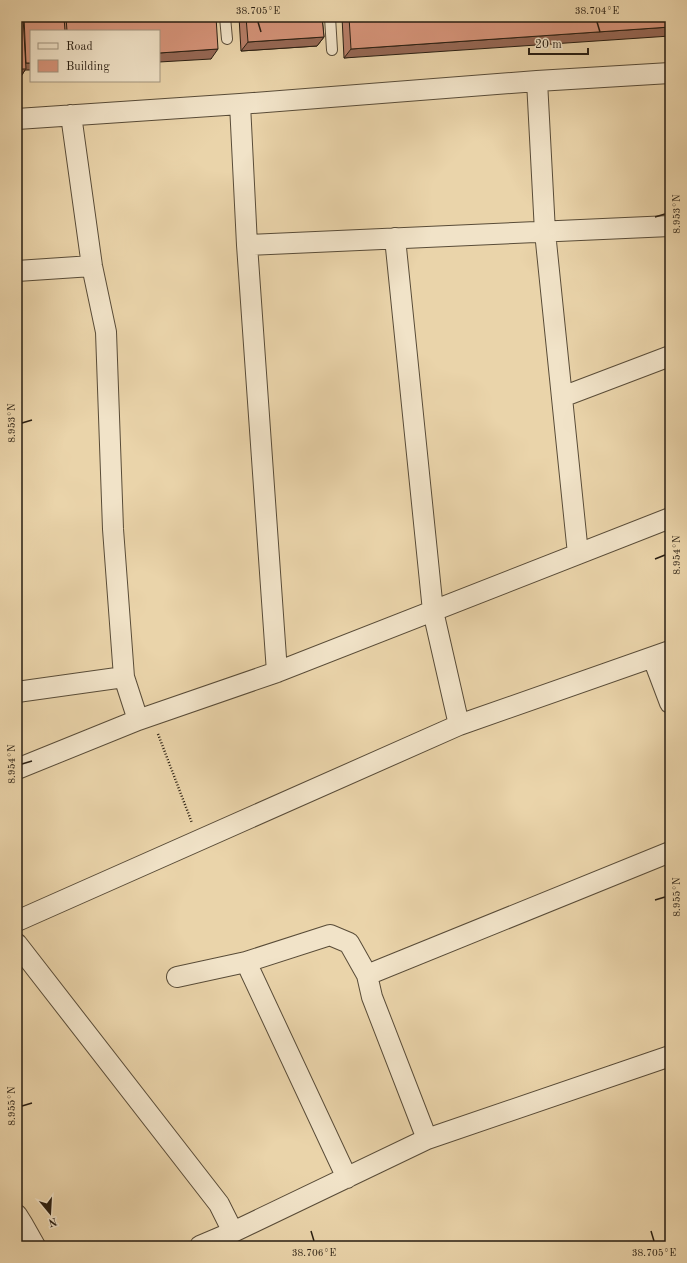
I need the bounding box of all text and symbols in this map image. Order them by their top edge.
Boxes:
text: 38.705°E [236,6,280,16]
text: 38.704°E [575,6,619,16]
legend [30,30,160,82]
scale bar [529,30,588,56]
text: 20 m [535,39,562,51]
text: Road [66,41,93,53]
text: Building [66,61,110,73]
text: 8.953°N [672,194,682,234]
text: 8.953°N [7,403,17,443]
text: 8.954°N [672,535,682,575]
text: 8.954°N [7,744,17,784]
text: 8.955°N [672,877,682,917]
text: 8.955°N [7,1086,17,1126]
north arrow [30,1193,70,1233]
text: N [46,1215,58,1228]
text: 38.706°E [292,1248,336,1258]
text: 38.705°E [632,1248,676,1258]

